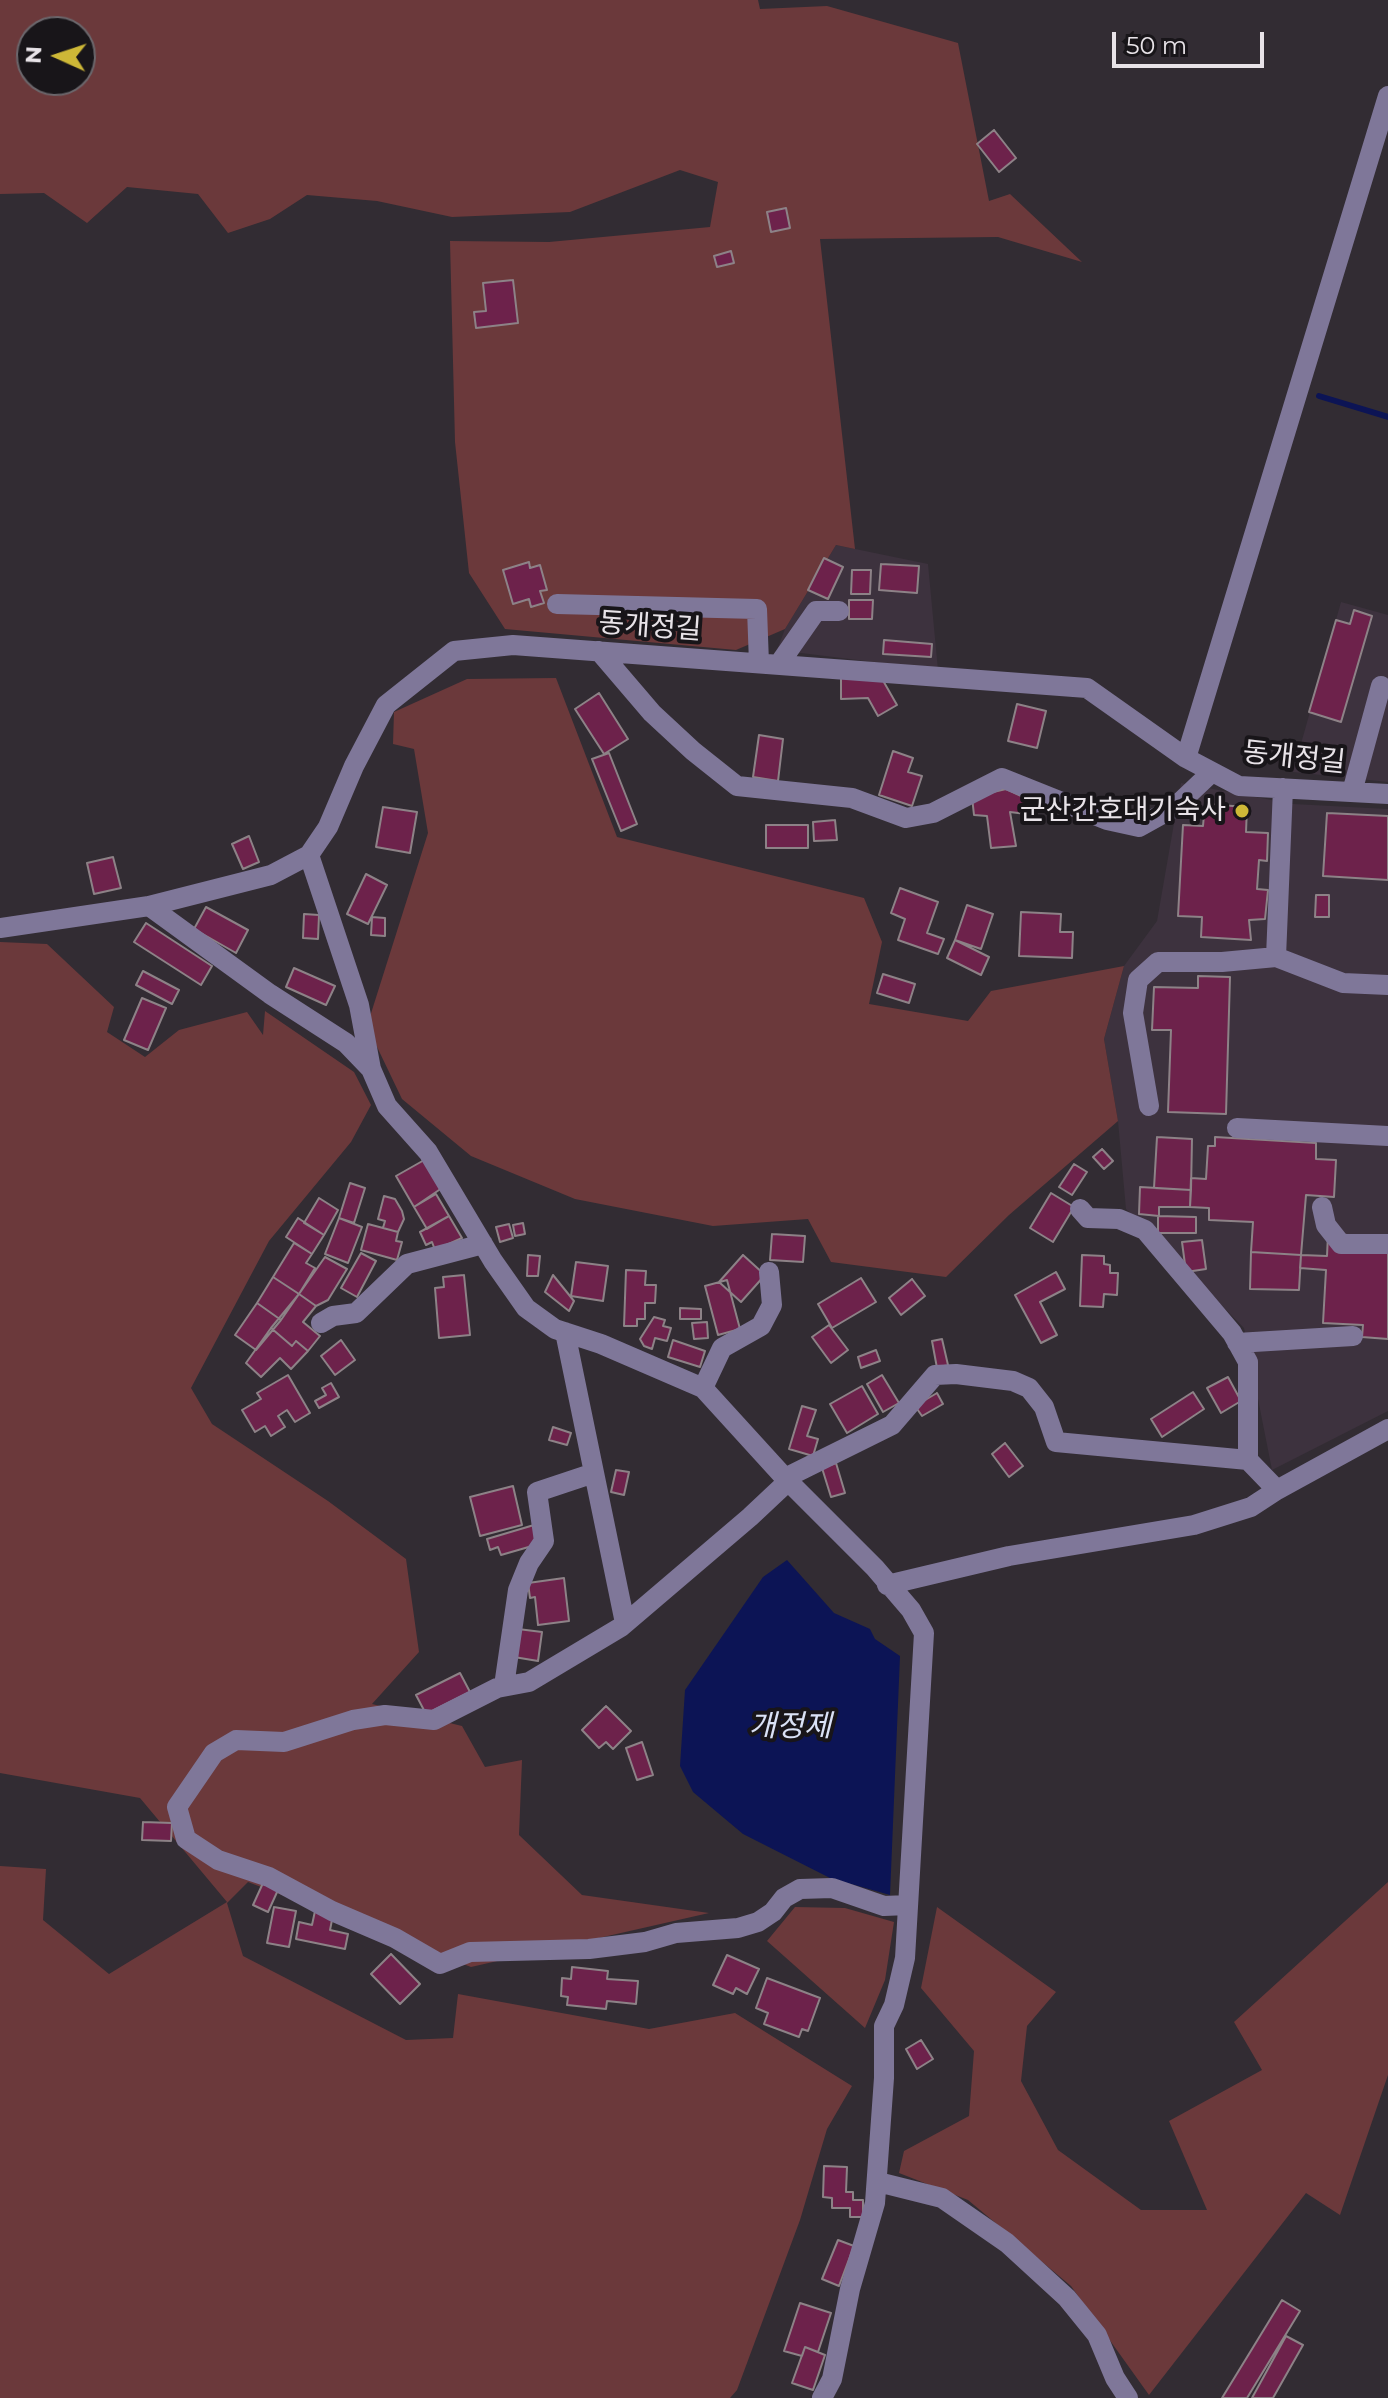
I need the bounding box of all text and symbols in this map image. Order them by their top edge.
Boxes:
north arrow [16,16,96,96]
scale bar [1116,16,1268,66]
text: 50 m [1126,31,1187,60]
text: N [20,45,47,64]
street label: 동개정길 [597,607,703,647]
street label: 동개정길 [1241,736,1347,780]
place label: 군산간호대기숙사 [1020,794,1226,828]
marker: 군산간호대기숙사 [1233,802,1251,820]
water label: 개정제 [749,1709,831,1745]

